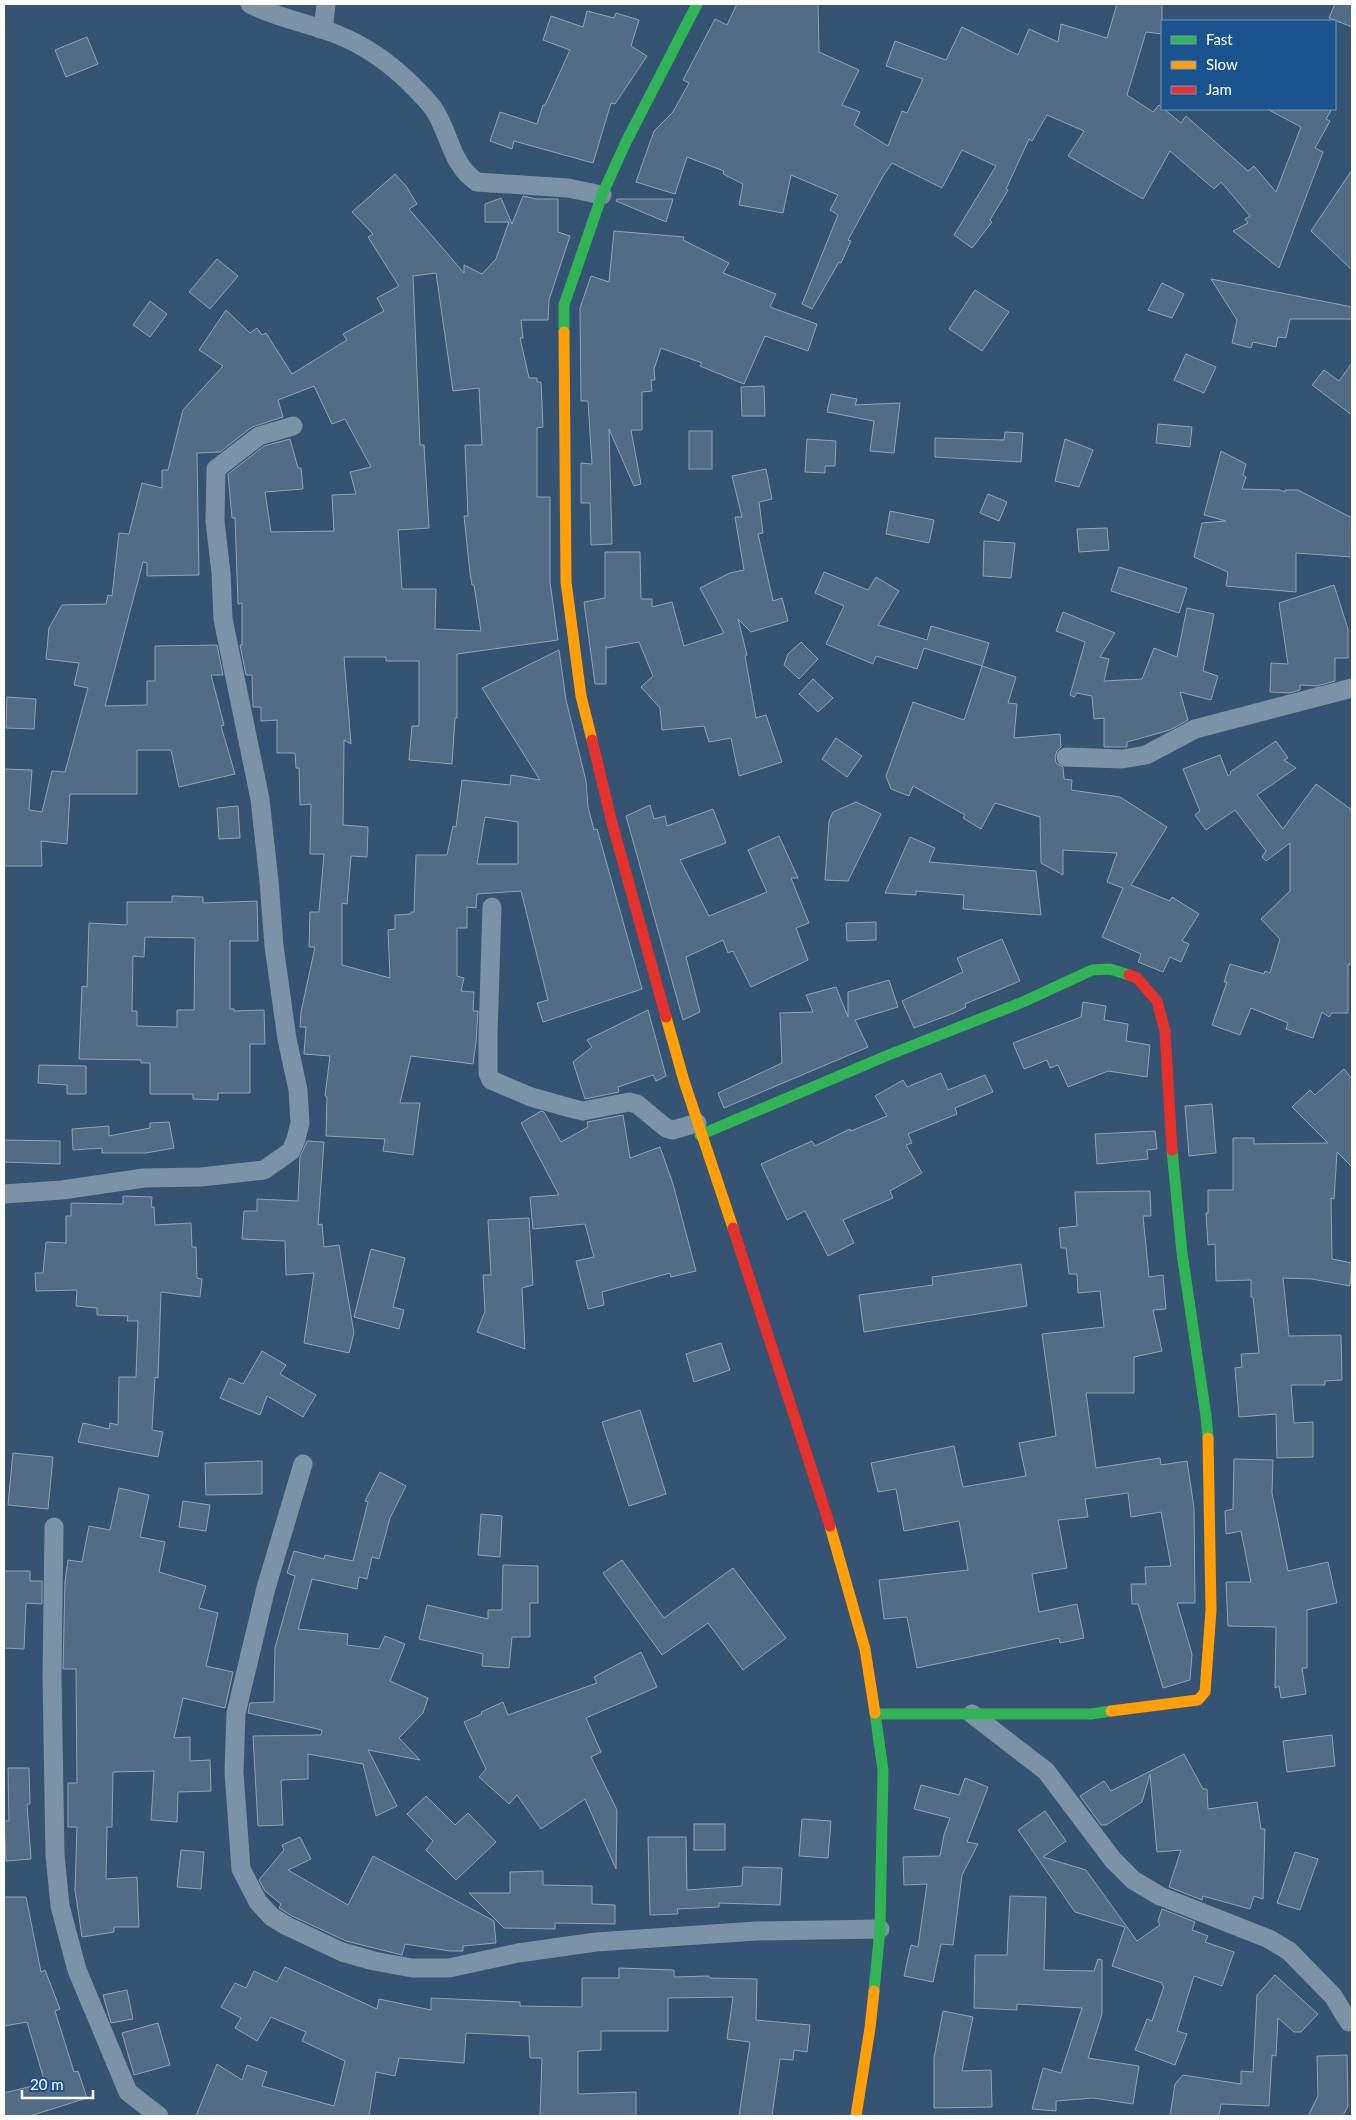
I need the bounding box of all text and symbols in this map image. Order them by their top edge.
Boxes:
legend [1161,20,1336,110]
text: Fast [1206,30,1233,48]
text: Slow [1206,55,1238,73]
text: Jam [1206,80,1232,98]
scale bar [22,2068,94,2100]
text: 20 m [30,2075,64,2093]

